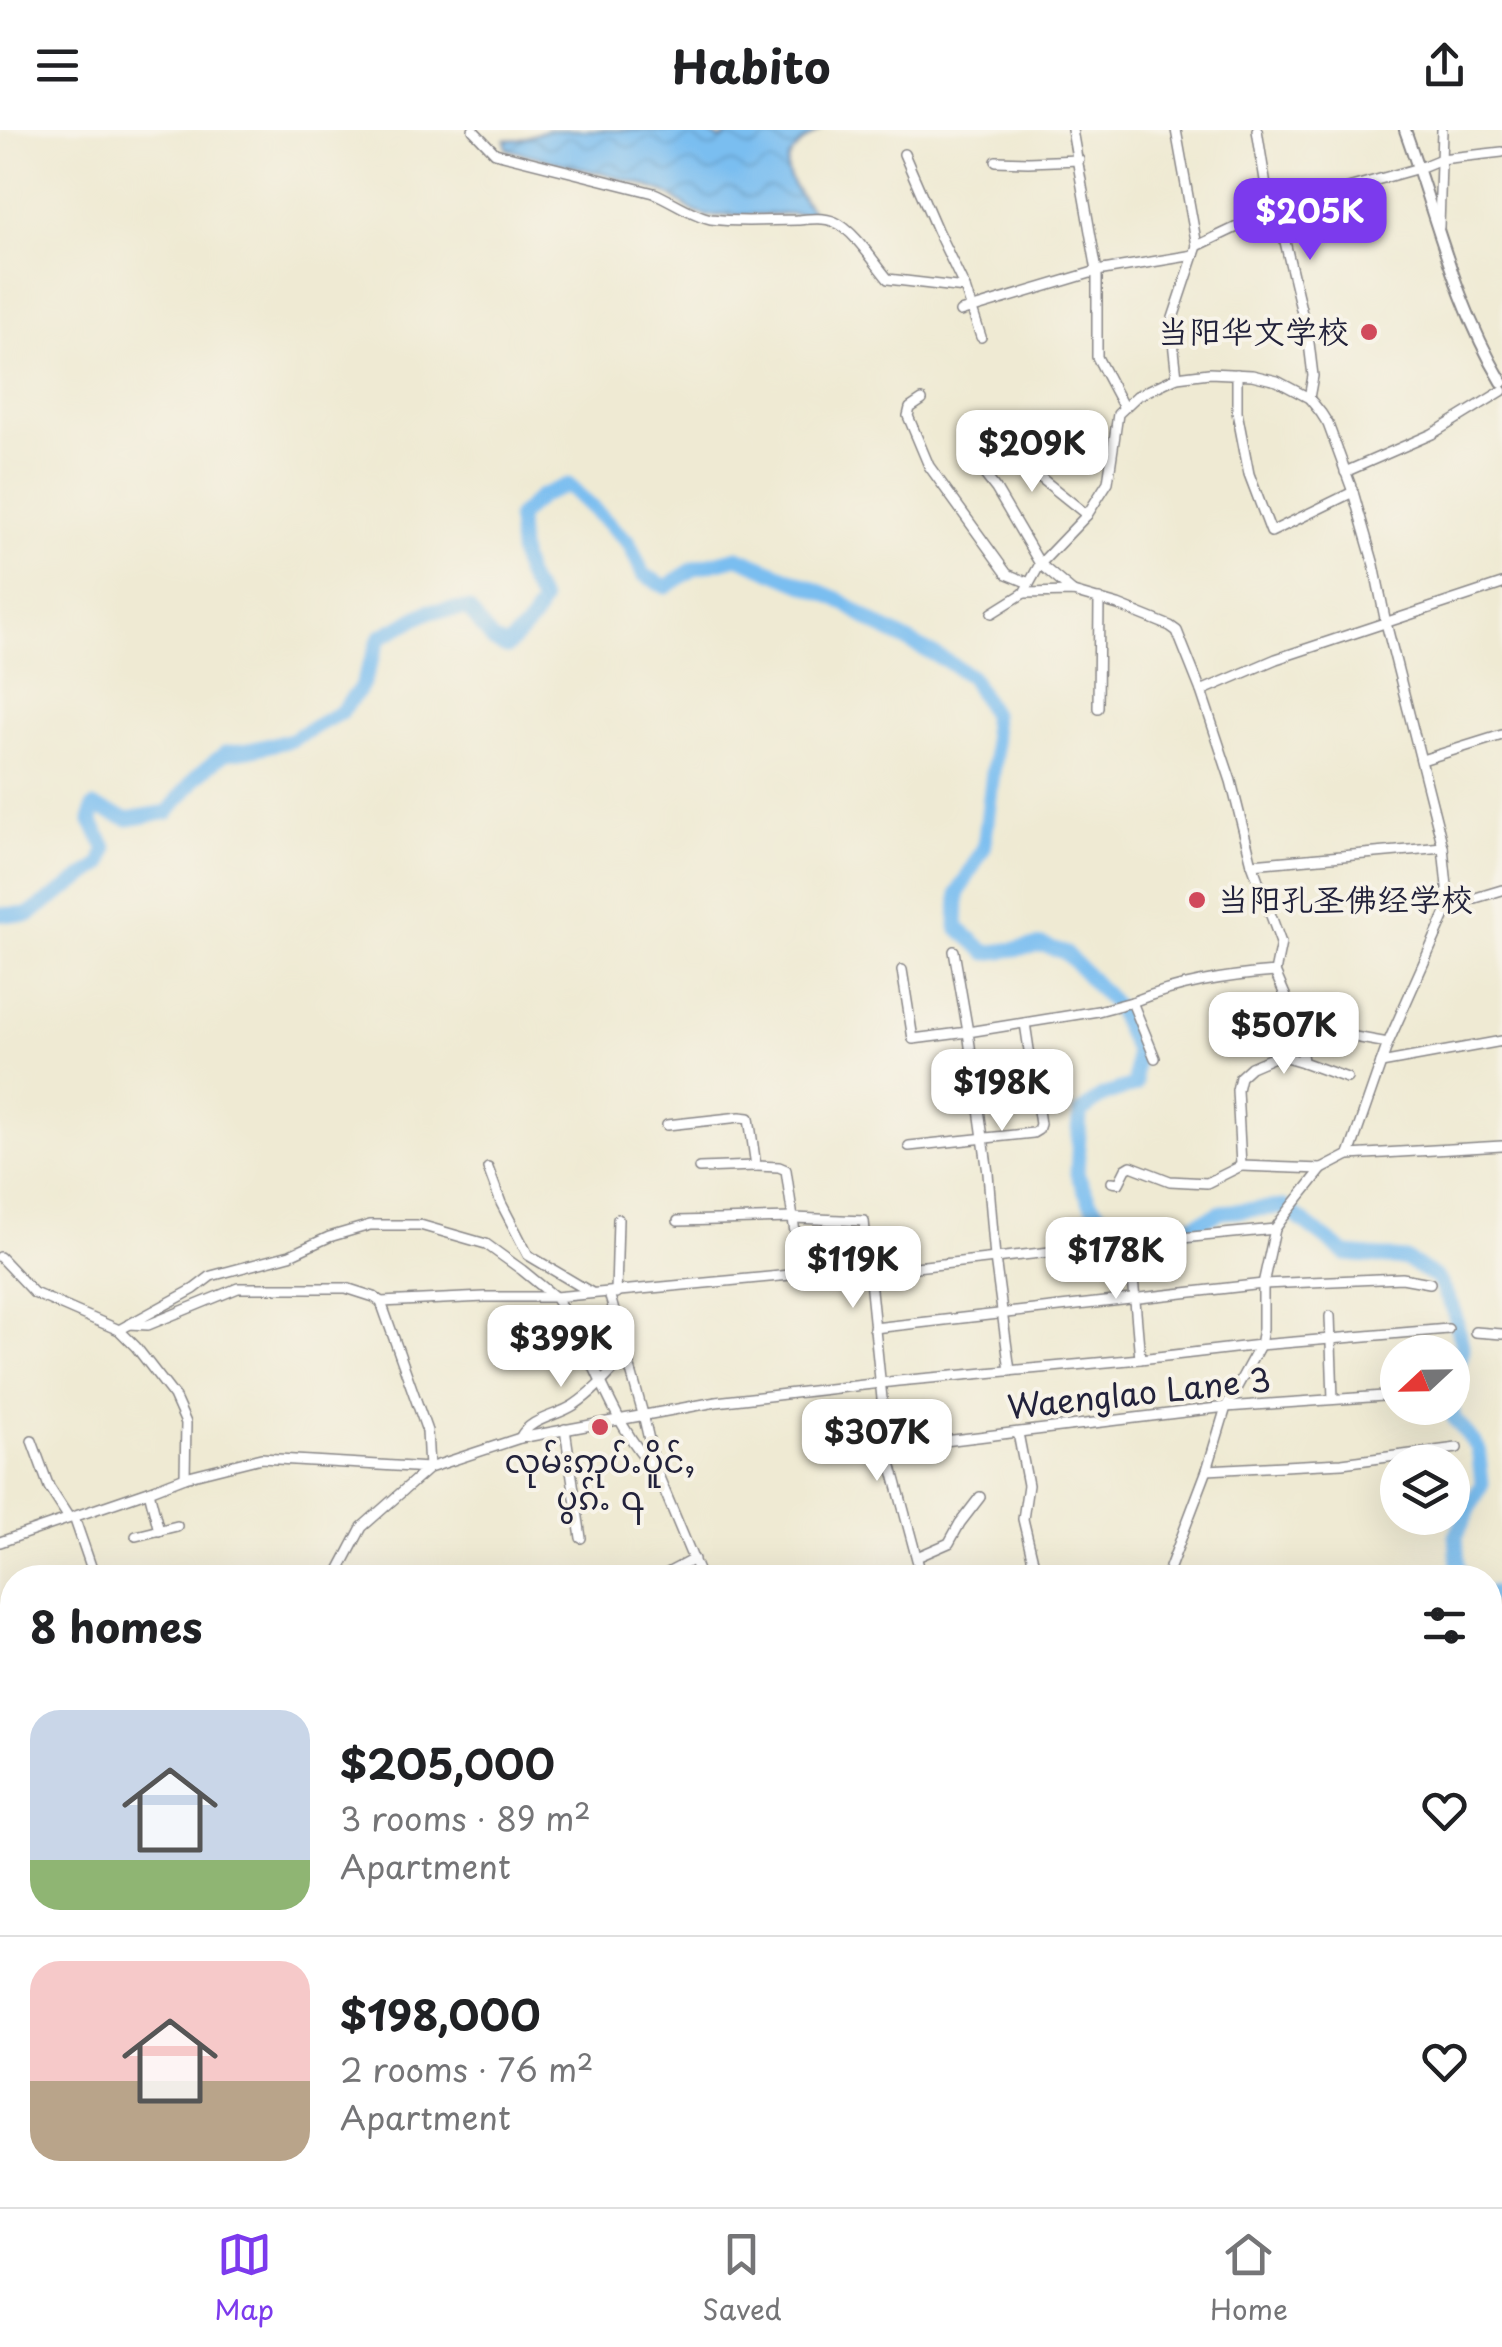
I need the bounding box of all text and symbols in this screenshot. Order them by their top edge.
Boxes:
text: Habito [672,31,830,99]
icon: menu [30,38,85,93]
icon: share [1417,38,1472,93]
pin: $205K [1240,178,1380,263]
text: $205K [1256,186,1364,234]
place label: 当阳华文学校 [1157,306,1349,354]
marker: 当阳华文学校 [1358,321,1380,343]
pin: $209K [962,410,1102,495]
text: $209K [978,418,1086,466]
place label: 当阳孔圣佛经学校 [1217,874,1473,922]
marker: 当阳孔圣佛经学校 [1186,889,1208,911]
pin: $507K [1214,992,1354,1077]
text: $507K [1231,1000,1337,1048]
pin: $198K [932,1049,1072,1134]
text: $198K [953,1057,1051,1105]
pin: $178K [1046,1217,1186,1302]
text: $178K [1068,1225,1164,1273]
pin: $119K [783,1226,923,1311]
text: $119K [807,1234,899,1282]
pin: $399K [491,1305,631,1390]
text: $399K [509,1313,613,1361]
north arrow [1380,1335,1470,1425]
map controls [1380,1335,1470,1535]
street label: Waenglao Lane 3 [1005,1354,1273,1430]
pin: $307K [807,1399,947,1484]
text: $307K [824,1407,930,1455]
marker: လုမ်းဢုပ်ႉပိူင်ႇ ပွၵ်ႉ ႖ [589,1416,611,1438]
place label: လုမ်းဢုပ်ႉပိူင်ႇ ပွၵ်ႉ ႖ [505,1436,695,1525]
button: layers [1380,1445,1470,1535]
text: 8 homes [30,1594,203,1657]
icon: filters [1417,1598,1472,1653]
text: $205,000 [340,1731,555,1794]
icon: home [110,1750,230,1870]
icon: heart [1417,1783,1472,1838]
text: 3 rooms · 89 m² [340,1794,591,1842]
text: Apartment [340,1842,511,1890]
text: $198,000 [340,1982,541,2045]
icon: home [110,2001,230,2121]
icon: heart [1417,2034,1472,2089]
text: 2 rooms · 76 m² [340,2045,594,2093]
text: Apartment [340,2093,511,2141]
tab: Map [214,2227,274,2330]
tab: Saved [702,2227,782,2330]
tab: Home [1210,2227,1288,2330]

